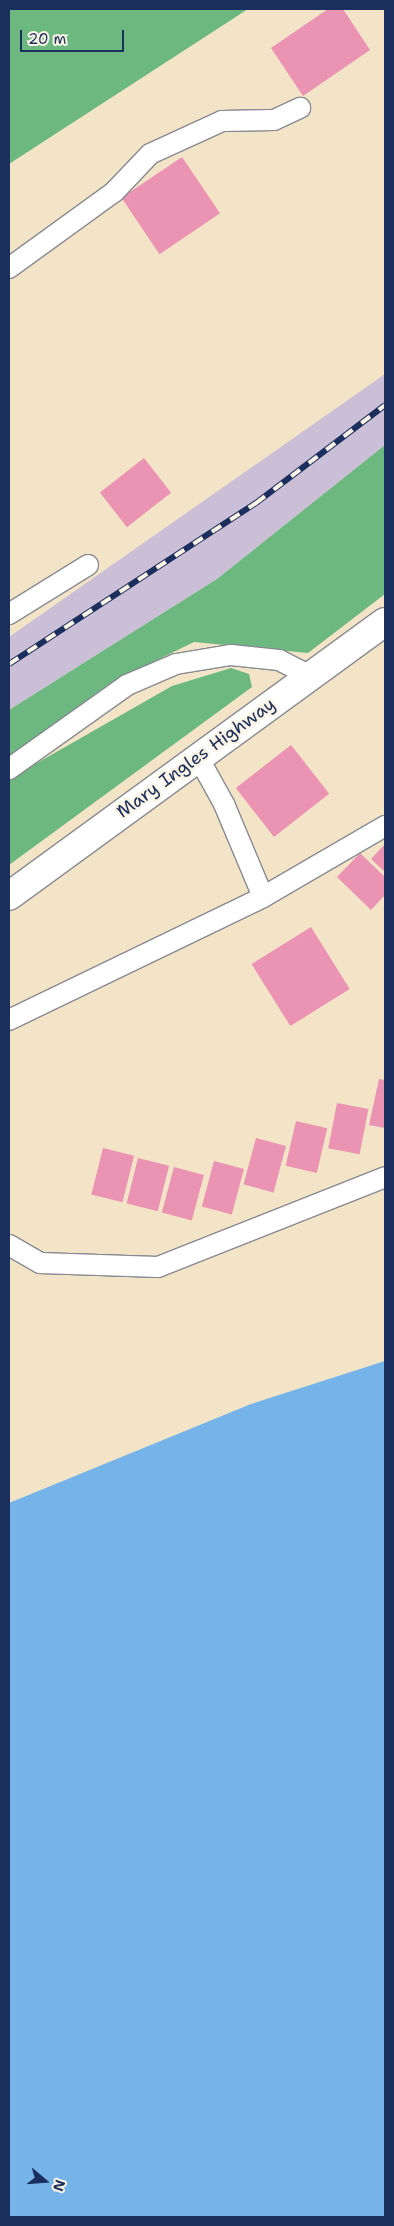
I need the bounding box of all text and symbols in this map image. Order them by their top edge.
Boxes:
scale bar [22,20,126,52]
text: 20 m [28,29,67,49]
street label: Mary Ingles Highway [113,693,279,823]
north arrow [20,2156,70,2206]
text: N [49,2178,70,2194]

